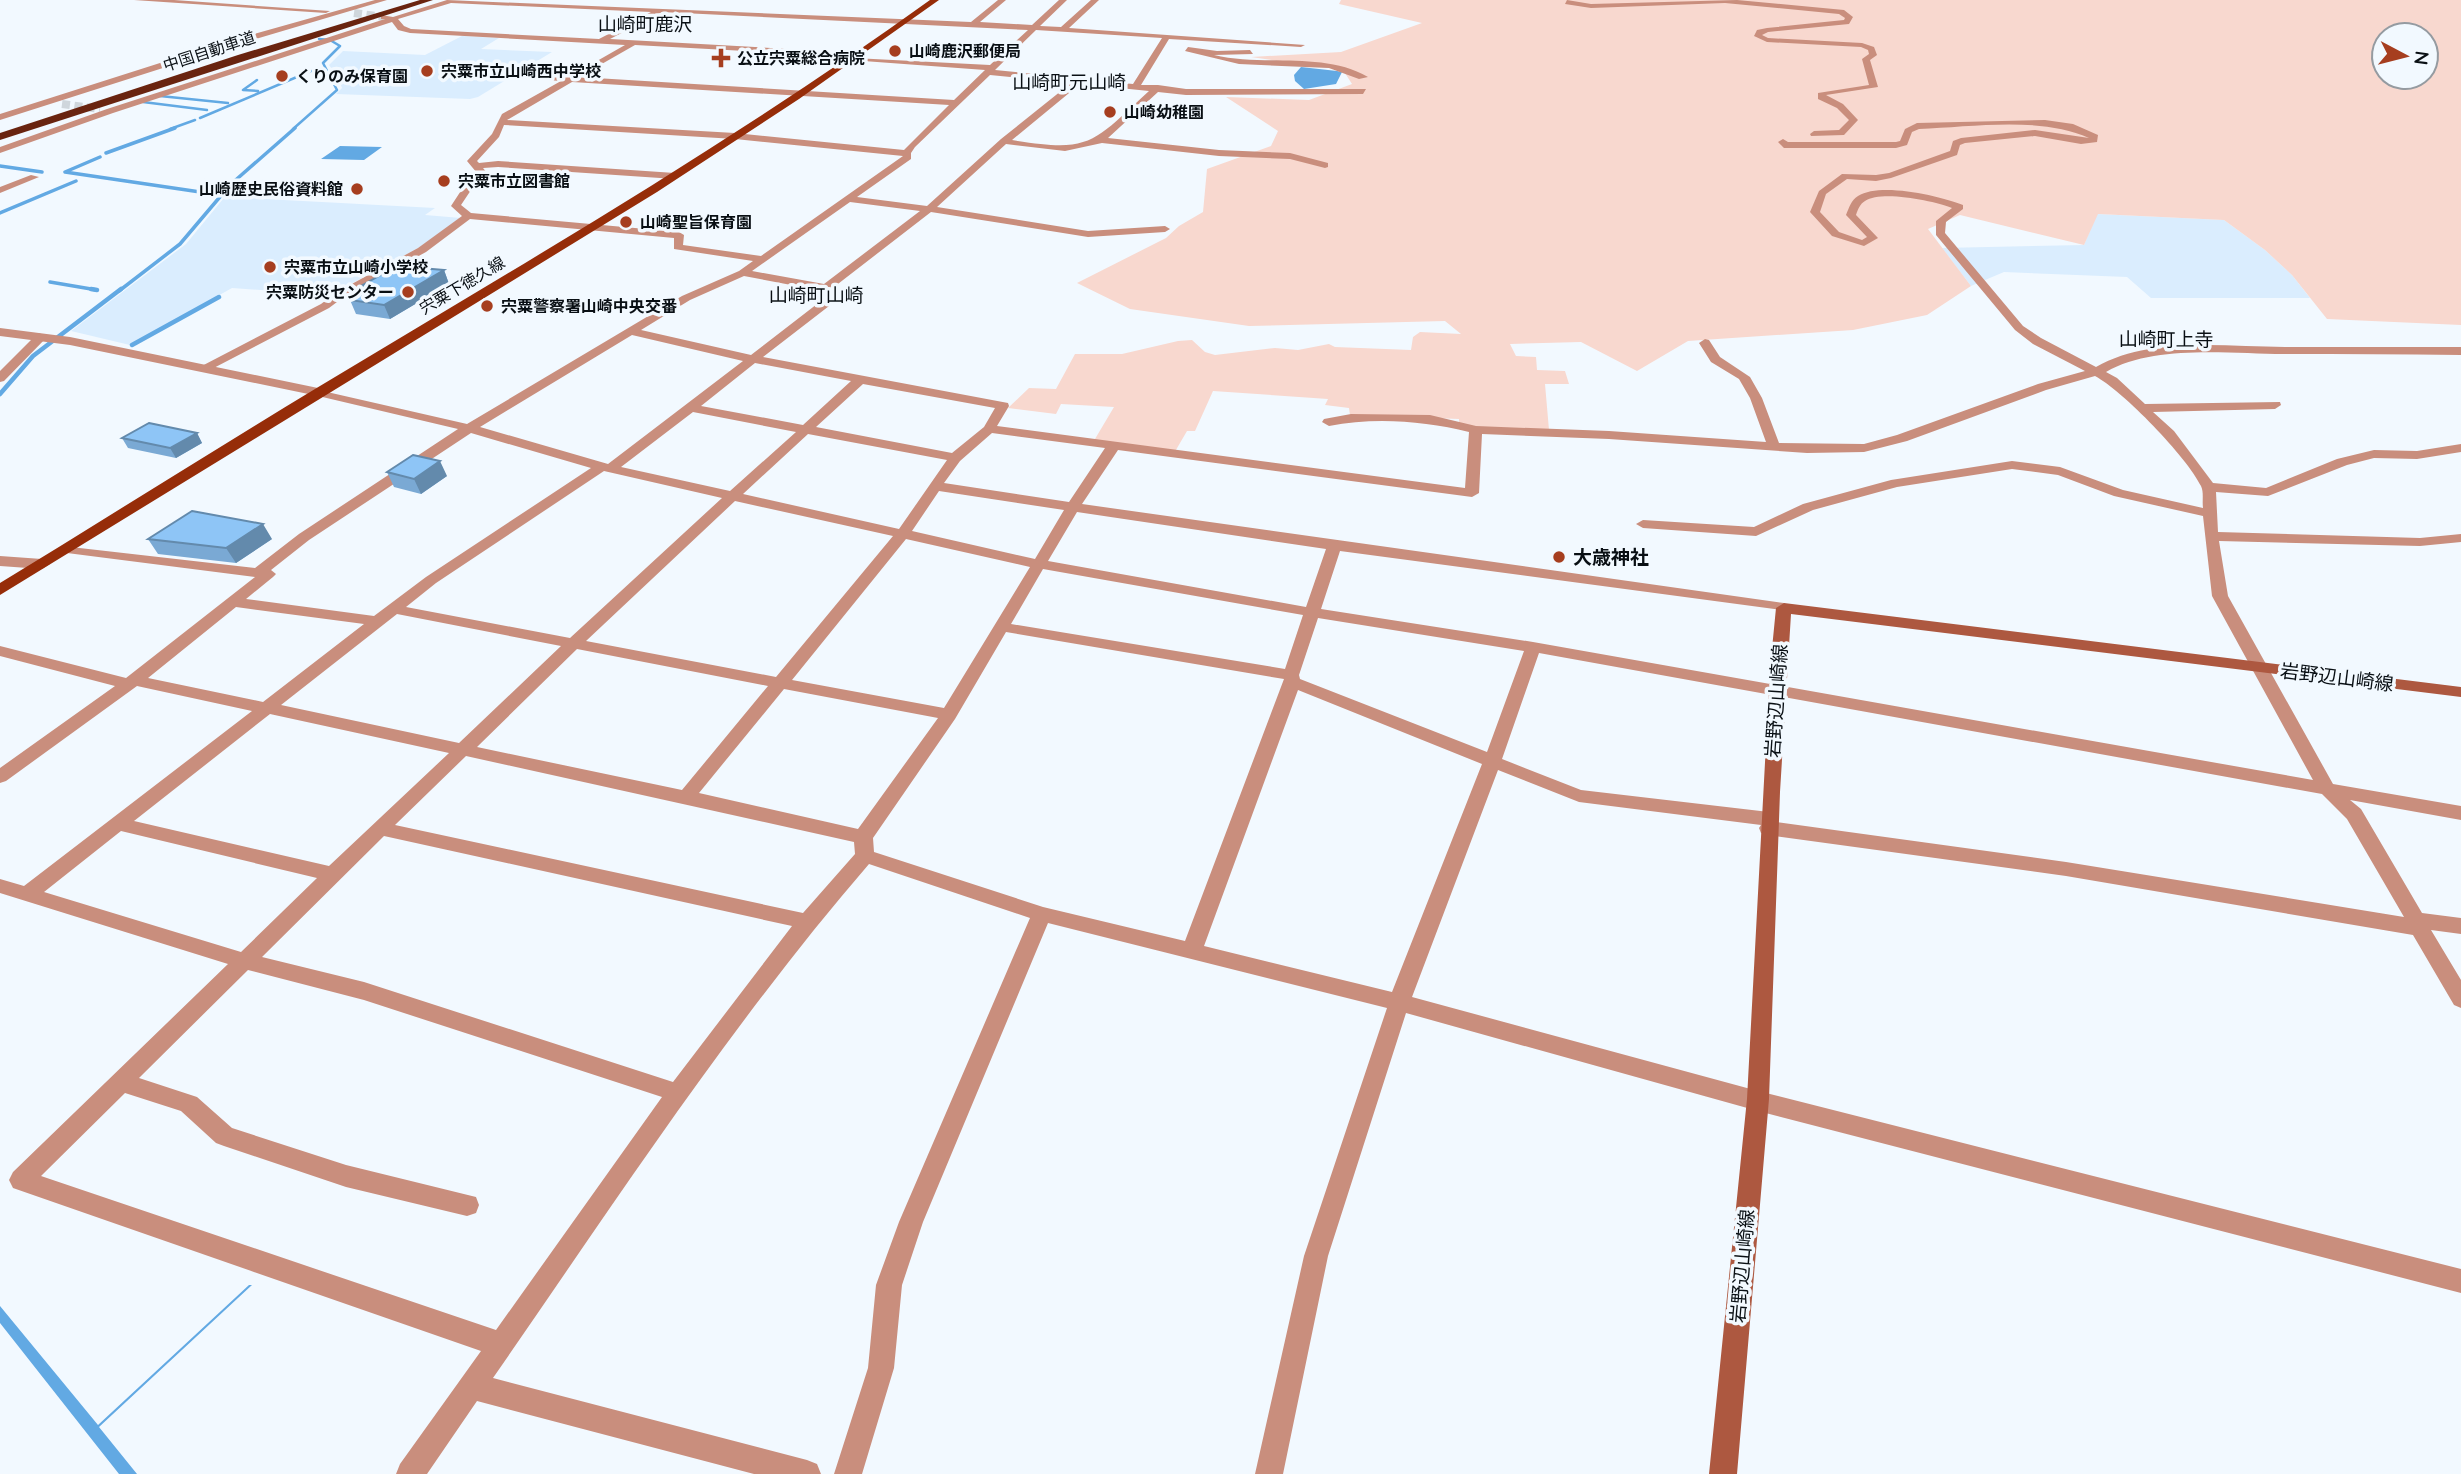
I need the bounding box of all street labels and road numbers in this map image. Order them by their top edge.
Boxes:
street label: 中国自動車道 [160,27,258,75]
street label: 宍粟下徳久線 [416,252,508,318]
street label: 岩野辺山崎線 [1760,643,1792,759]
street label: 岩野辺山崎線 [2279,658,2395,696]
street label: 岩野辺山崎線 [1725,1208,1759,1324]

